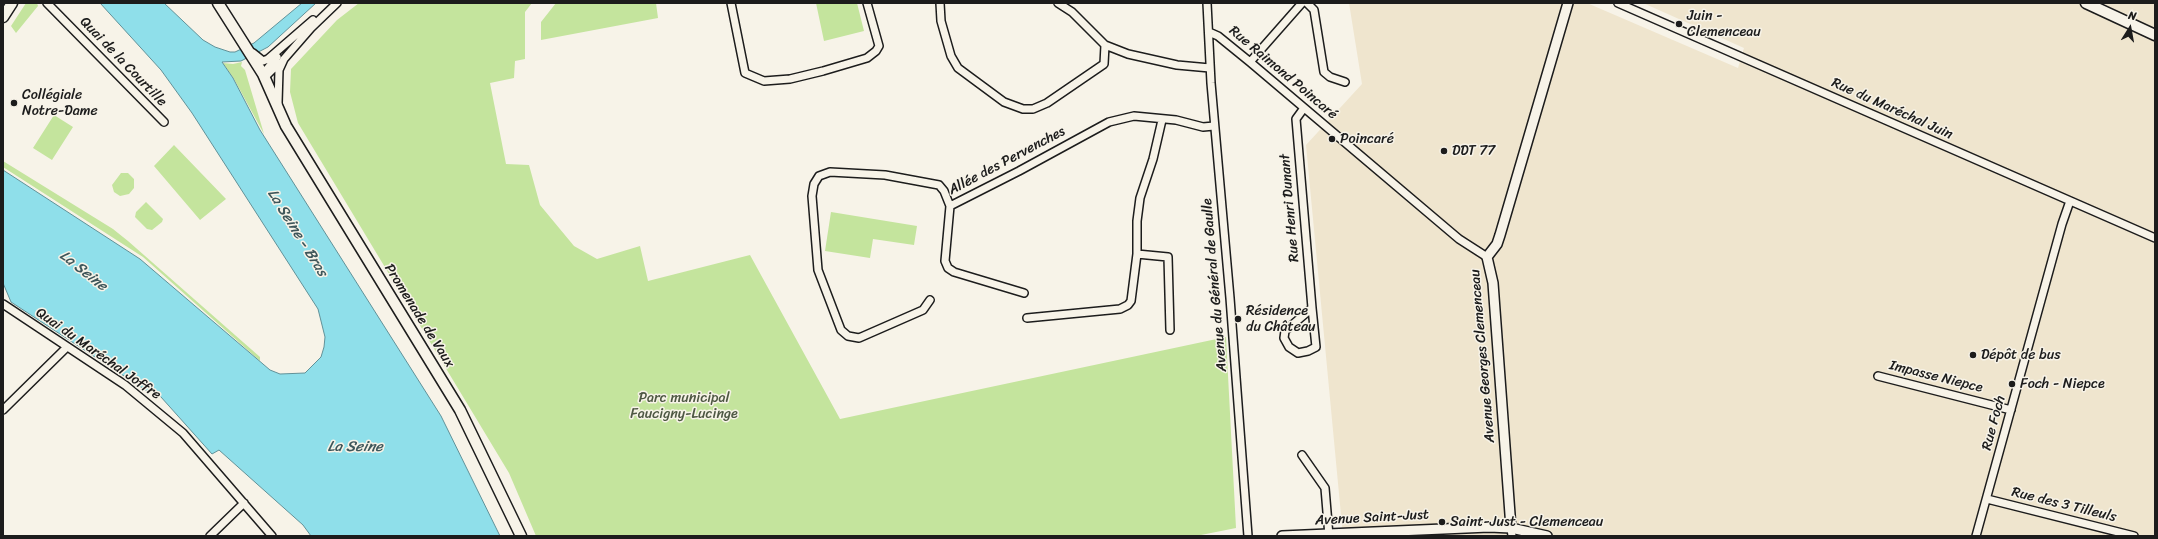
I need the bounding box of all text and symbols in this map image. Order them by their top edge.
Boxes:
text: N [2127,6,2138,26]
place label: Juin - Clemenceau [1687,8,1761,40]
north arrow [2110,8,2150,48]
street label: Quai de la Courtille [76,14,170,110]
marker: Juin - Clemenceau [1674,19,1684,29]
street label: Rue Raimond Poincaré [1225,23,1341,123]
street label: Rue du Maréchal Juin [1829,75,1955,143]
place label: Collégiale Notre-Dame [22,87,98,120]
marker: Collégiale Notre-Dame [9,98,19,108]
street label: Allée des Pervenches [946,123,1068,199]
place label: Poincaré [1340,131,1394,147]
marker: Poincaré [1327,134,1337,144]
place label: DDT 77 [1452,143,1495,159]
marker: DDT 77 [1439,146,1449,156]
street label: Rue Henri Dunant [1277,153,1303,263]
water label: La Seine - Bras [263,186,331,280]
street label: Avenue du Général de Gaulle [1199,198,1231,372]
water label: La Seine [56,247,110,295]
street label: Promenade de Vaux [380,261,458,371]
street label: Avenue Georges Clemenceau [1467,269,1499,443]
place label: Résidence du Château [1246,303,1315,336]
street label: Quai du Maréchal Joffre [32,304,164,404]
marker: Résidence du Château [1233,314,1243,324]
place label: Dépôt de bus [1981,347,2061,363]
marker: Dépôt de bus [1968,350,1978,360]
street label: Impasse Niepce [1888,357,1984,397]
place label: Foch - Niepce [2020,376,2105,392]
marker: Foch - Niepce [2007,379,2017,389]
park label: Parc municipal Faucigny-Lucinge [630,390,738,422]
street label: Rue Foch [1979,394,2009,452]
water label: La Seine [328,438,382,456]
street label: Rue des 3 Tilleuls [2010,484,2118,526]
street label: Avenue Saint-Just [1315,507,1429,529]
place label: Saint-Just - Clemenceau [1450,514,1603,530]
marker: Saint-Just - Clemenceau [1437,517,1447,527]

